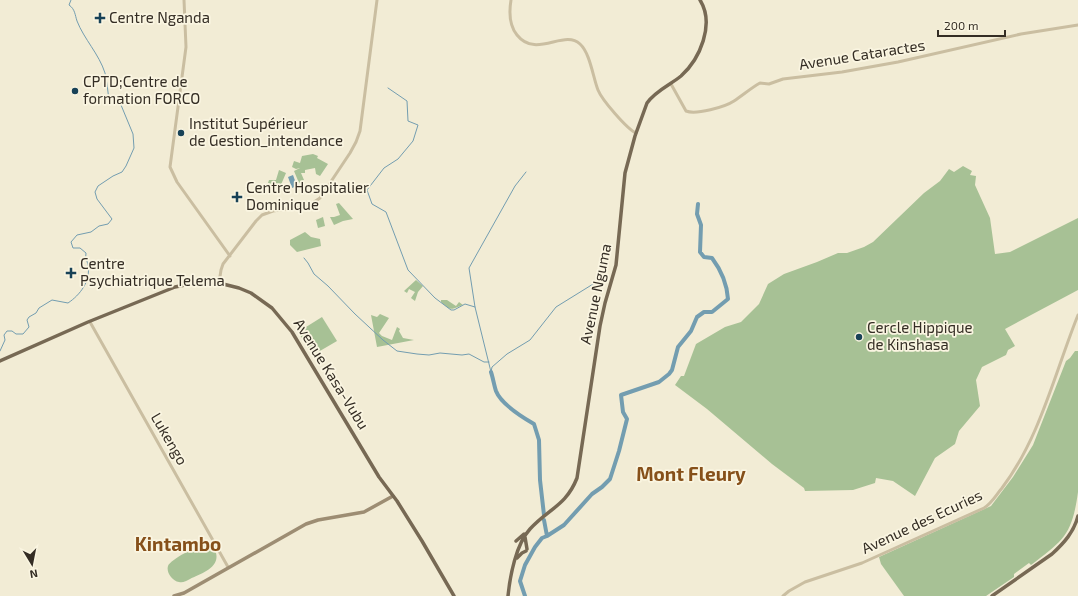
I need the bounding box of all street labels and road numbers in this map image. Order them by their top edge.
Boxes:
street label: Avenue Cataractes [798,35,926,73]
street label: Avenue Nguma [576,242,614,346]
street label: Avenue Kasa-Vubu [290,315,373,432]
street label: Lukengo [148,409,192,468]
street label: Avenue des Ecuries [858,485,985,557]

